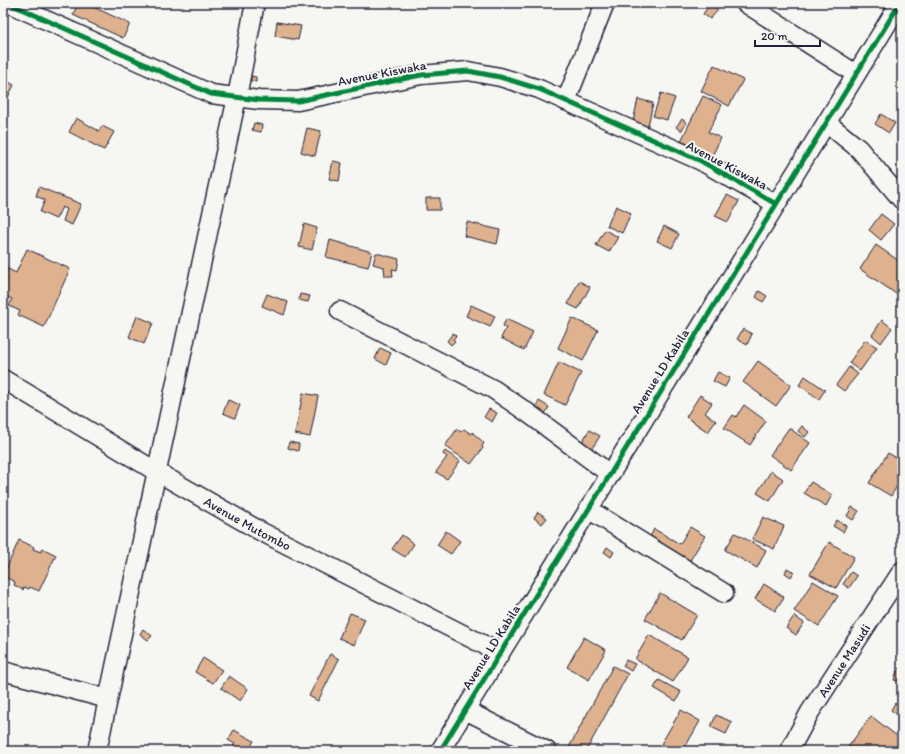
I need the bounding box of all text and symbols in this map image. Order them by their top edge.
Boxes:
scale bar [755,22,820,48]
text: 20 m [761,29,788,43]
street label: Avenue Kiswaka [337,57,428,89]
street label: Avenue Kiswaka [684,137,770,193]
street label: Avenue LD Kabila [628,326,692,416]
street label: Avenue Mutombo [202,493,294,553]
street label: Avenue LD Kabila [459,602,523,692]
street label: Avenue Masudi [814,621,873,700]

